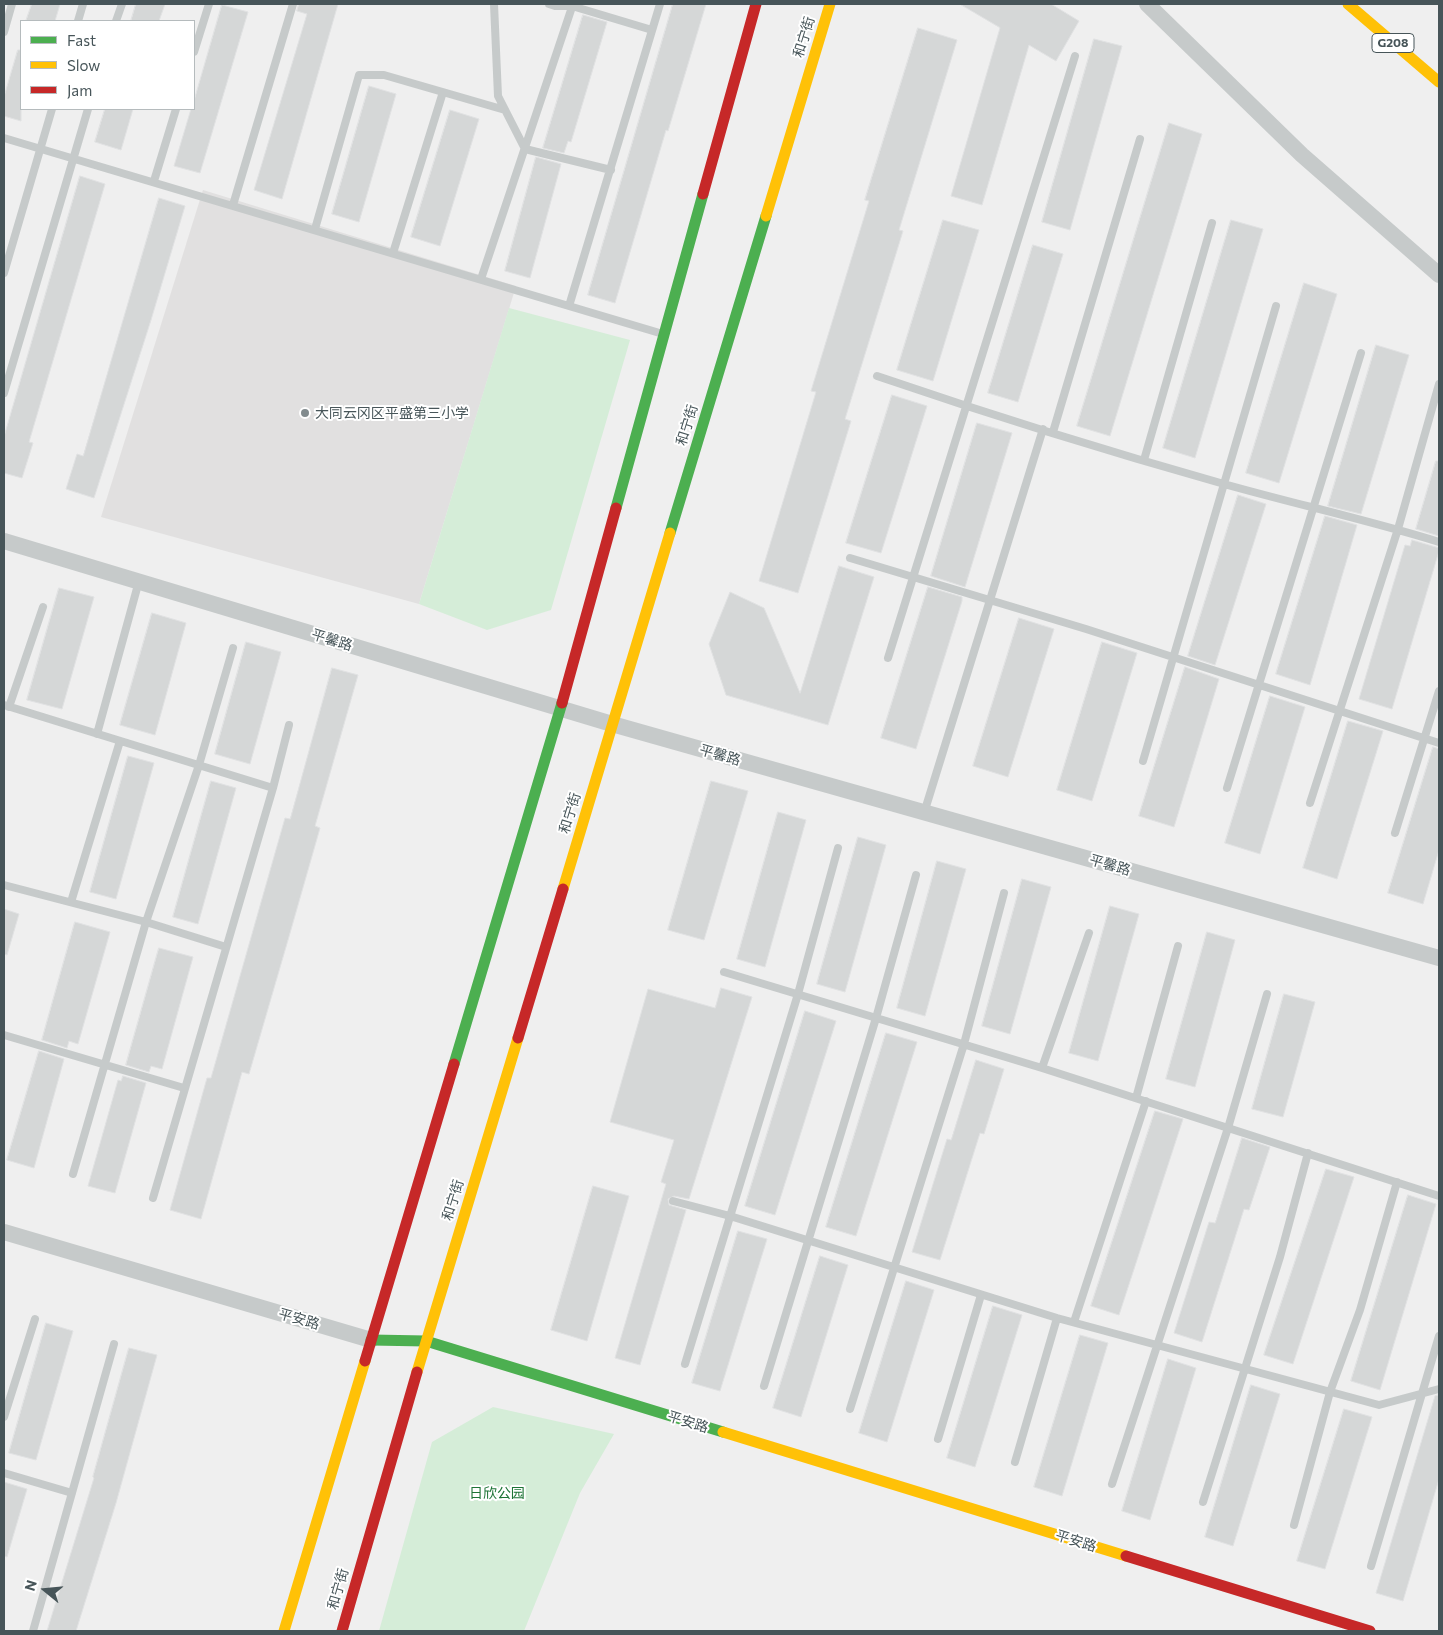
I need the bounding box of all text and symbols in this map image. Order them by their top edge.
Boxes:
street label: 和宁街 [790,14,818,60]
legend [20,20,195,110]
text: Fast [67,31,96,49]
road number: G208 [1372,34,1414,52]
text: Slow [67,56,100,74]
text: Jam [67,81,92,99]
street label: 和宁街 [673,402,701,448]
place label: 大同云冈区平盛第三小学 [315,405,469,421]
marker: 大同云冈区平盛第三小学 [299,407,311,419]
street label: 平馨路 [309,626,355,654]
street label: 平馨路 [697,741,743,769]
street label: 和宁街 [556,790,584,836]
street label: 平馨路 [1087,851,1133,879]
street label: 和宁街 [439,1177,467,1223]
street label: 平安路 [276,1305,322,1333]
street label: 平安路 [665,1408,711,1436]
park label: 日欣公园 [469,1485,525,1501]
street label: 平安路 [1053,1527,1099,1555]
north arrow [20,1565,70,1615]
street label: 和宁街 [324,1566,352,1612]
text: N [21,1578,40,1593]

